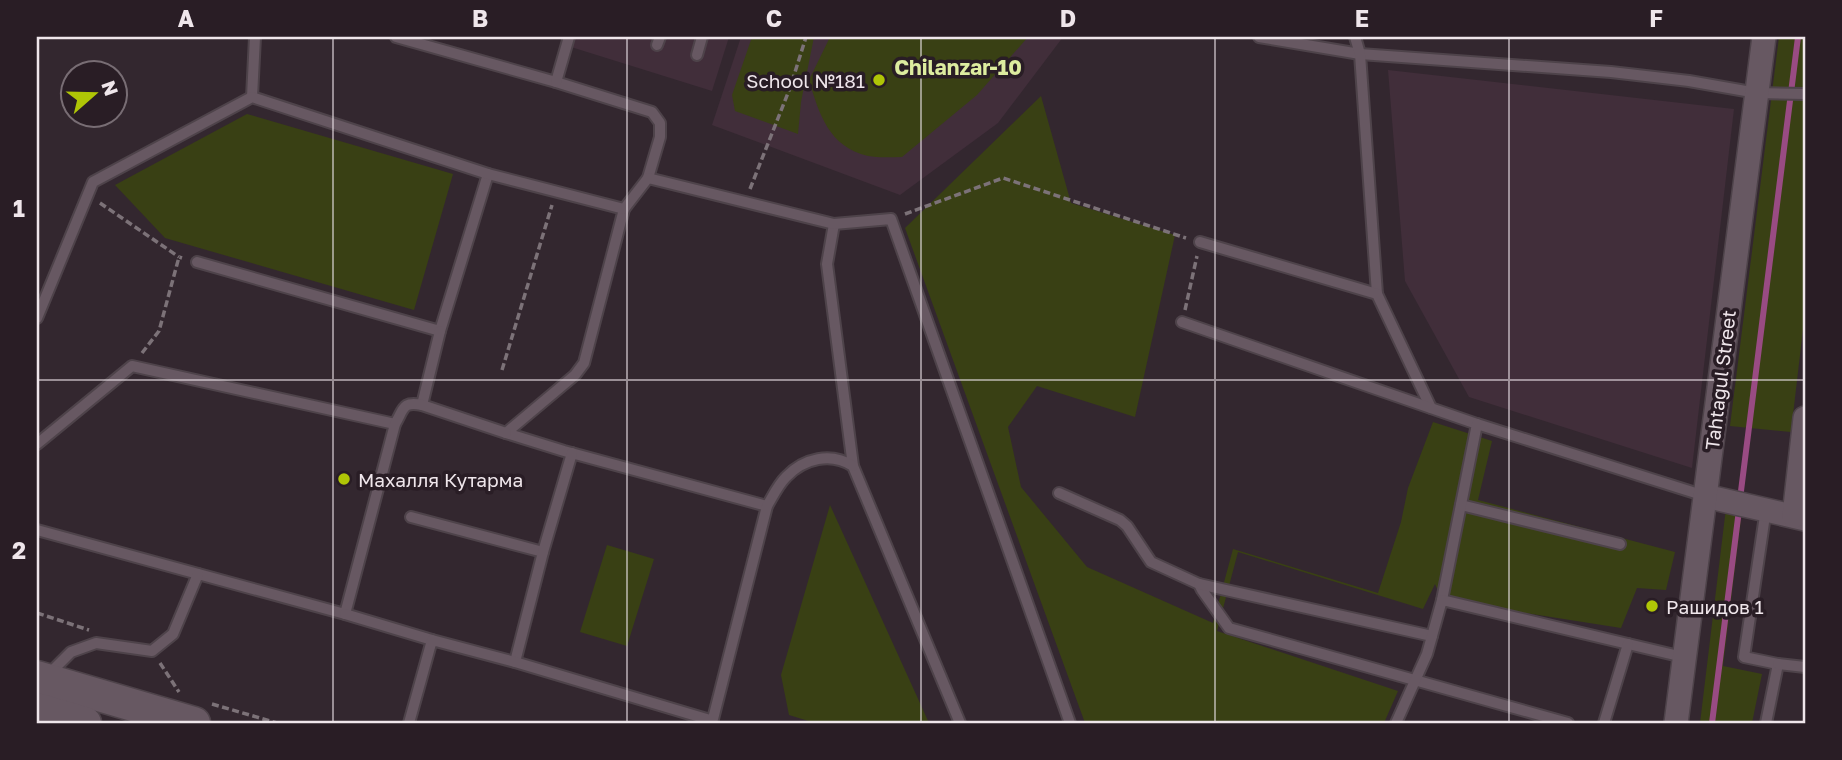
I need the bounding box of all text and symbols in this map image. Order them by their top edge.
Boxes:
text: A [178,4,195,32]
text: B [472,4,488,32]
text: C [766,4,782,32]
text: D [1060,4,1076,32]
text: E [1355,4,1369,32]
text: F [1649,4,1663,32]
district label: Chilanzar-10 [894,54,1022,80]
north arrow [60,60,130,130]
place label: School №181 [746,69,865,92]
marker: School №181 [871,72,887,88]
text: N [97,77,124,99]
text: 1 [13,194,25,222]
street label: Tahtagul Street [1700,309,1740,451]
place label: Махалля Кутарма [358,468,523,491]
marker: Махалля Кутарма [336,471,352,487]
text: 2 [12,536,26,564]
place label: Рашидов 1 [1666,595,1764,618]
marker: Рашидов 1 [1644,598,1660,614]

